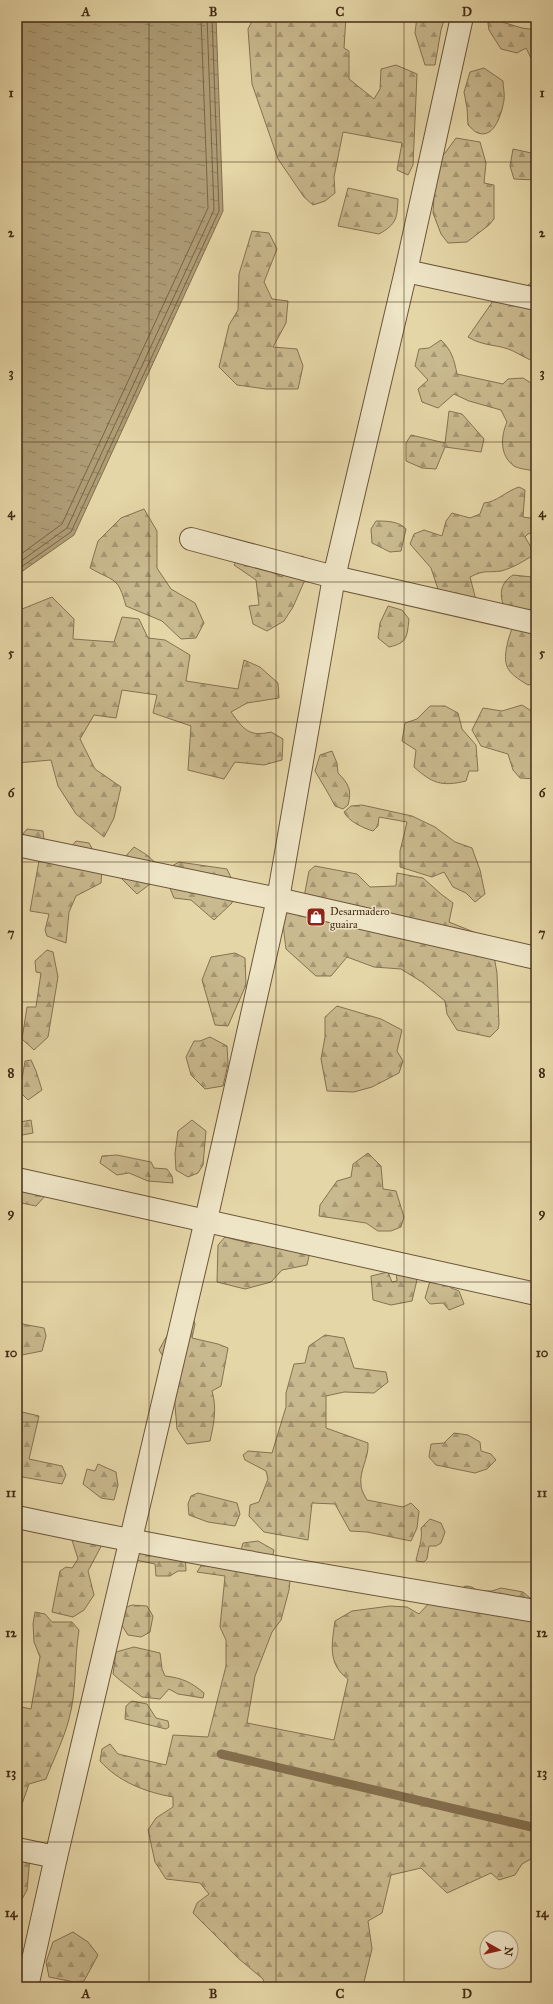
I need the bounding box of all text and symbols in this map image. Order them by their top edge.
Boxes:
text: A [81,4,91,20]
text: B [209,4,218,20]
text: C [336,4,345,20]
text: D [462,4,472,20]
text: 1 [8,85,14,101]
text: 1 [539,85,545,101]
text: 2 [8,225,15,241]
text: 2 [539,225,546,241]
text: 3 [8,365,14,381]
text: 3 [539,365,545,381]
text: 4 [7,505,15,521]
text: 4 [538,505,546,521]
text: 5 [8,645,15,661]
text: 5 [539,645,546,661]
text: 6 [8,785,16,801]
text: 6 [539,785,547,801]
place label: Desarmadero guaira [330,905,390,931]
shop icon: Desarmadero guaira [305,906,327,928]
text: 7 [8,925,15,941]
text: 7 [539,925,546,941]
text: 8 [8,1065,15,1081]
text: 8 [539,1065,546,1081]
text: 9 [8,1205,15,1221]
text: 9 [539,1205,546,1221]
text: 10 [5,1345,18,1361]
text: 10 [536,1345,549,1361]
text: 11 [6,1485,16,1501]
text: 11 [537,1485,547,1501]
text: 12 [5,1625,17,1641]
text: 12 [536,1625,548,1641]
text: 13 [6,1765,16,1781]
text: 13 [537,1765,547,1781]
text: 14 [5,1905,18,1921]
text: 14 [536,1905,549,1921]
north arrow [479,1930,519,1970]
text: N [501,1946,515,1958]
text: A [81,1986,91,2002]
text: B [209,1986,218,2002]
text: C [336,1986,345,2002]
text: D [462,1986,472,2002]

